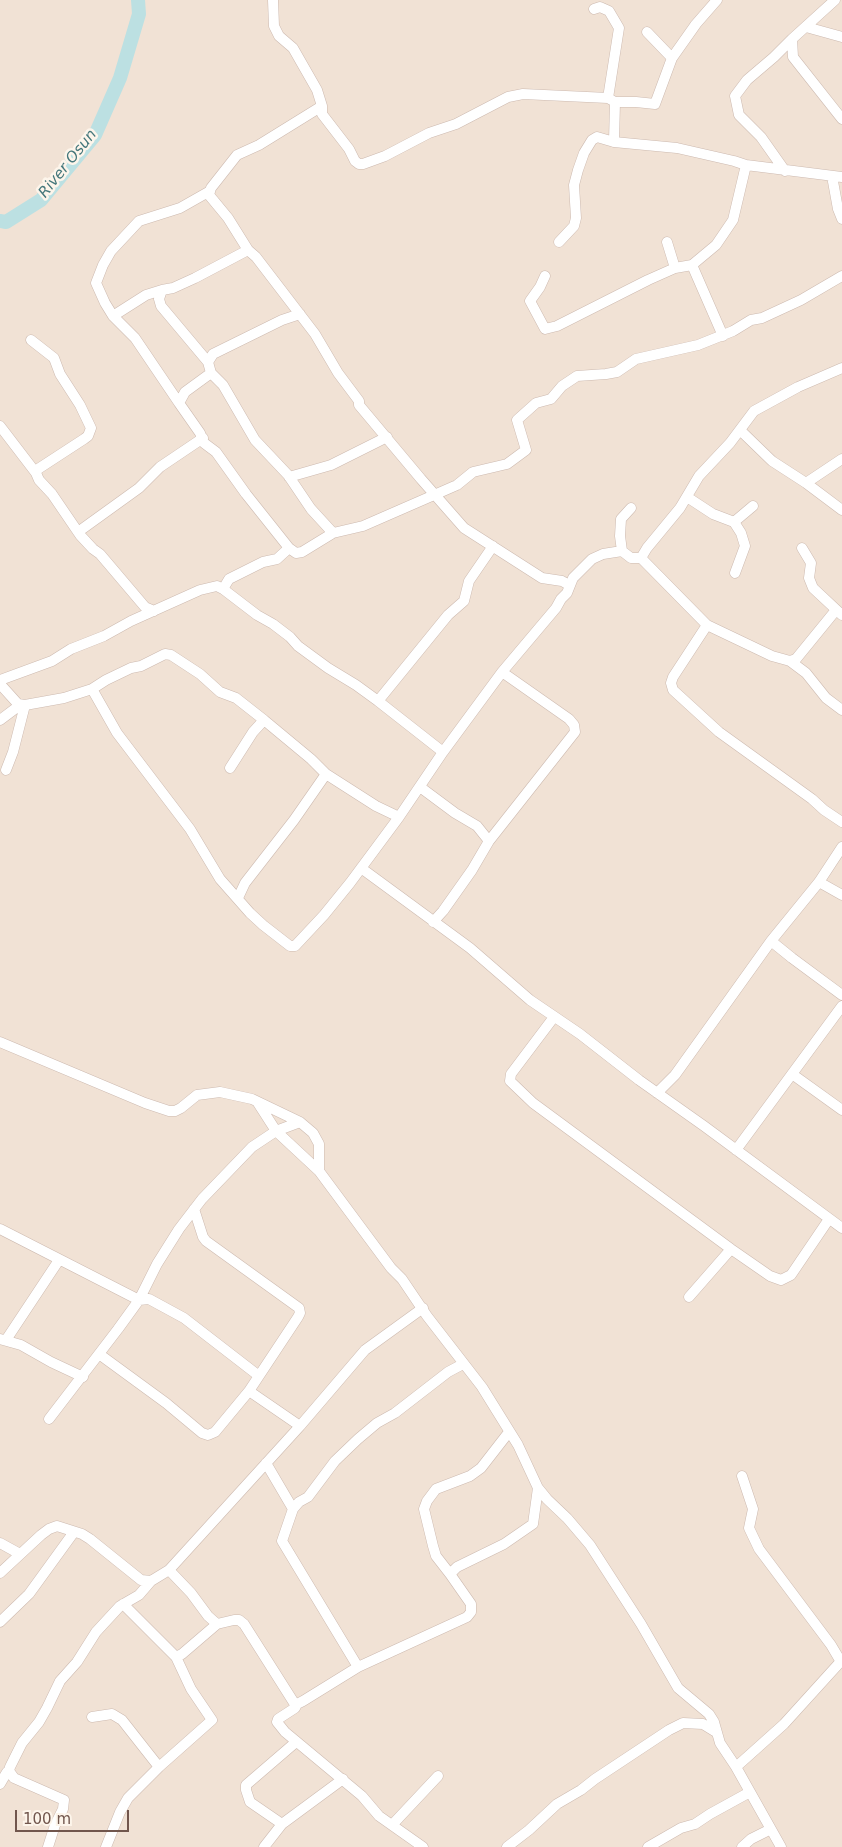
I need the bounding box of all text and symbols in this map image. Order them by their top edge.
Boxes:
water label: River Osun [35,126,101,202]
scale bar [18,1800,131,1832]
text: 100 m [23,1810,71,1828]

